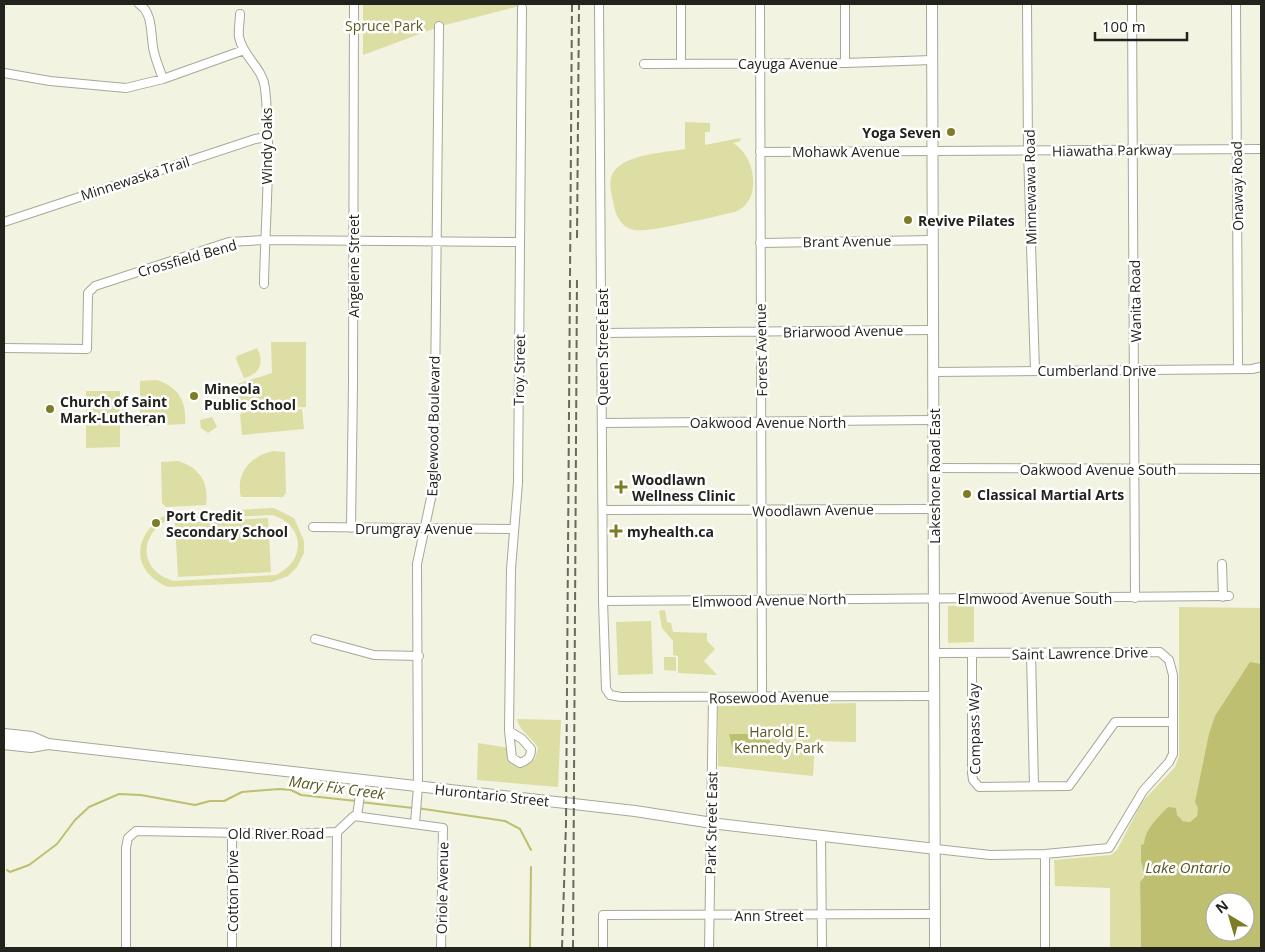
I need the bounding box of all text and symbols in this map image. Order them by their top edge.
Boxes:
scale bar [1095,10,1188,42]
park label: Spruce Park [345,16,424,35]
text: 100 m [1102,16,1146,36]
street label: Cayuga Avenue [738,54,838,73]
street label: Windy Oaks [257,107,276,184]
place label: Yoga Seven [862,123,941,142]
marker: Yoga Seven [945,126,957,138]
street label: Minnewawa Road [1019,129,1041,245]
street label: Hiawatha Parkway [1052,139,1173,161]
street label: Onaway Road [1227,141,1247,231]
street label: Mohawk Avenue [792,142,900,161]
street label: Minnewaska Trail [78,151,192,205]
place label: Revive Pilates [918,211,1015,230]
street label: Angelene Street [344,214,363,318]
marker: Revive Pilates [902,214,914,226]
street label: Brant Avenue [803,231,892,251]
street label: Crossfield Bend [135,235,239,281]
street label: Wanita Road [1125,260,1145,342]
street label: Queen Street East [593,288,612,406]
street label: Forest Avenue [751,303,771,397]
street label: Briarwood Avenue [783,320,904,342]
street label: Troy Street [509,334,529,406]
street label: Eaglewood Boulevard [422,355,444,497]
street label: Cumberland Drive [1038,361,1157,380]
place label: Mineola Public School [204,379,296,414]
marker: Mineola Public School [188,390,200,402]
place label: Church of Saint Mark-Lutheran [60,392,167,427]
marker: Church of Saint Mark-Lutheran [44,403,56,415]
street label: Lakeshore Road East [925,408,944,544]
street label: Oakwood Avenue North [690,413,846,432]
street label: Oakwood Avenue South [1020,460,1176,479]
place label: Woodlawn Wellness Clinic [632,470,736,505]
marker: Woodlawn Wellness Clinic [614,480,628,494]
place label: Classical Martial Arts [977,485,1124,504]
marker: Classical Martial Arts [961,488,973,500]
street label: Woodlawn Avenue [752,499,874,521]
place label: Port Credit Secondary School [166,506,288,541]
marker: Port Credit Secondary School [150,517,162,529]
street label: Drumgray Avenue [355,519,473,538]
place label: myhealth.ca [627,522,714,541]
marker: myhealth.ca [609,524,623,538]
street label: Elmwood Avenue North [691,589,847,611]
street label: Elmwood Avenue South [958,589,1112,608]
street label: Saint Lawrence Drive [1011,642,1149,664]
street label: Compass Way [964,682,984,775]
street label: Rosewood Avenue [709,686,829,708]
park label: Harold E. Kennedy Park [734,722,825,757]
water label: Mary Fix Creek [288,770,387,804]
street label: Park Street East [701,771,721,875]
street label: Hurontario Street [434,780,550,810]
street label: Old River Road [228,824,324,843]
street label: Oriole Avenue [432,842,452,934]
street label: Cotton Drive [223,850,242,932]
water label: Lake Ontario [1145,857,1231,877]
north arrow [1205,892,1255,942]
text: N [1211,895,1232,917]
street label: Ann Street [735,906,803,925]

